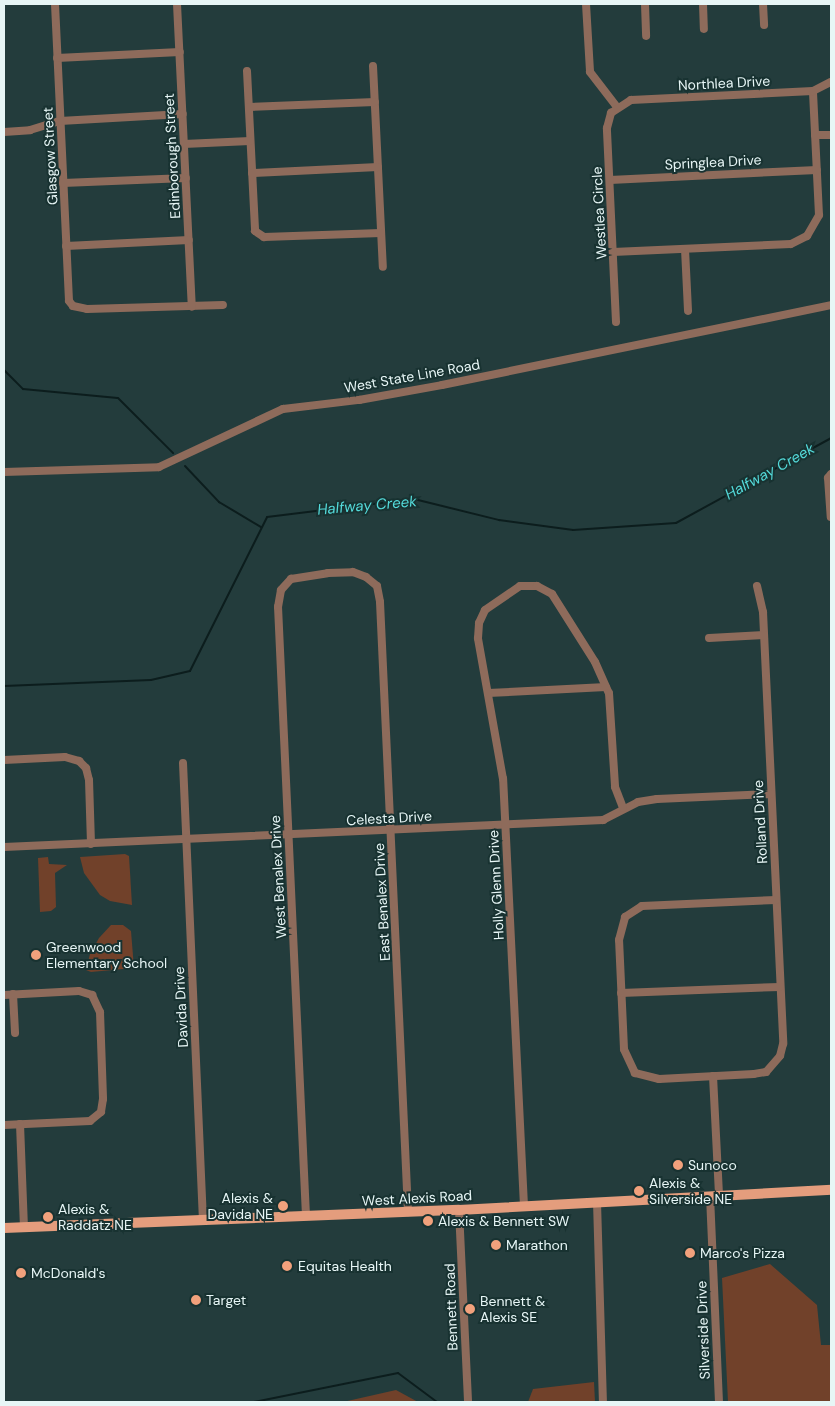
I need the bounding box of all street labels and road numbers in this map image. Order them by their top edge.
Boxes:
street label: Northlea Drive [677,72,771,94]
street label: Edinborough Street [160,93,184,219]
street label: Glasgow Street [39,107,61,205]
street label: Springlea Drive [664,151,762,173]
street label: Westlea Circle [588,166,610,260]
street label: West State Line Road [343,356,481,396]
street label: Rolland Drive [749,780,771,864]
street label: Celesta Drive [346,807,432,829]
street label: West Benalex Drive [266,815,290,939]
street label: Holly Glenn Drive [485,830,507,940]
street label: East Benalex Drive [371,843,393,961]
street label: Davida Drive [170,966,192,1048]
street label: West Alexis Road [361,1187,473,1209]
street label: Bennett Road [441,1263,461,1351]
street label: Silverside Drive [693,1280,713,1380]

